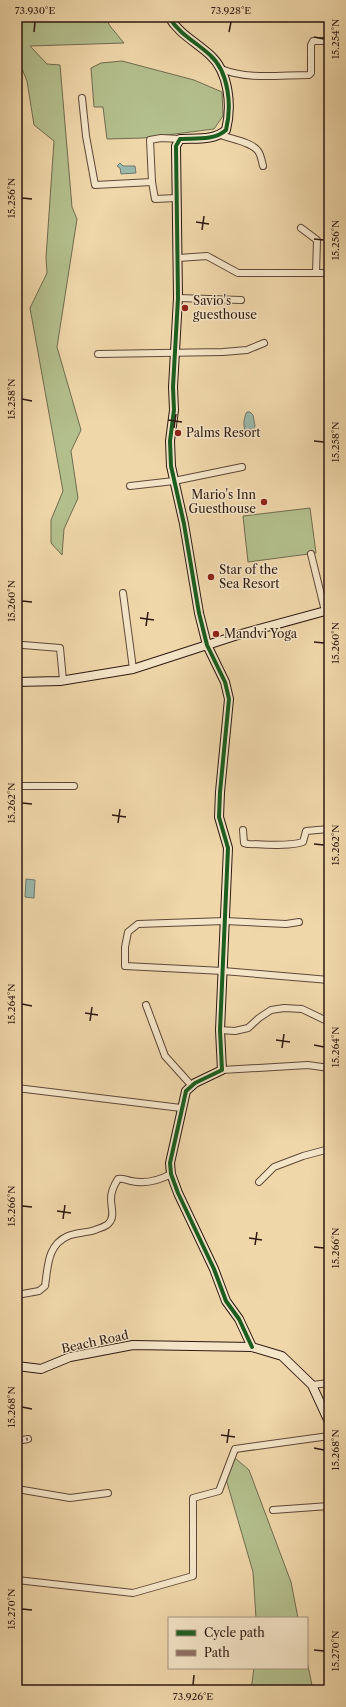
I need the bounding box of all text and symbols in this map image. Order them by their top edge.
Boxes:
text: 73.930°E [15,4,55,17]
text: 73.928°E [211,4,251,17]
text: 15.254°N [329,19,342,59]
text: 15.256°N [5,178,18,218]
text: 15.256°N [329,220,342,260]
place label: Savio's guesthouse [193,293,257,322]
marker: Savio's guesthouse [180,303,190,313]
text: 15.258°N [5,379,18,419]
text: 15.258°N [329,422,342,462]
place label: Palms Resort [186,425,261,440]
marker: Palms Resort [173,428,183,438]
place label: Mario's Inn Guesthouse [189,487,256,516]
marker: Mario's Inn Guesthouse [259,497,269,507]
place label: Star of the Sea Resort [219,562,280,591]
marker: Star of the Sea Resort [206,572,216,582]
text: 15.260°N [5,580,18,622]
text: 15.260°N [329,622,342,664]
place label: Mandvi Yoga [224,626,298,641]
marker: Mandvi Yoga [211,629,221,639]
text: 15.262°N [5,782,18,824]
text: 15.262°N [329,824,342,866]
text: 15.264°N [5,983,18,1025]
text: 15.264°N [329,1026,342,1068]
text: 15.266°N [5,1185,18,1227]
text: 15.266°N [329,1227,342,1269]
street label: Beach Road [60,1327,130,1356]
text: 15.268°N [5,1386,18,1428]
text: 15.268°N [329,1429,342,1471]
text: 15.270°N [5,1589,18,1629]
legend [168,1617,308,1669]
text: Cycle path [204,1625,265,1640]
text: 15.270°N [329,1631,342,1671]
text: Path [204,1645,230,1660]
text: 73.926°E [173,1690,213,1703]

